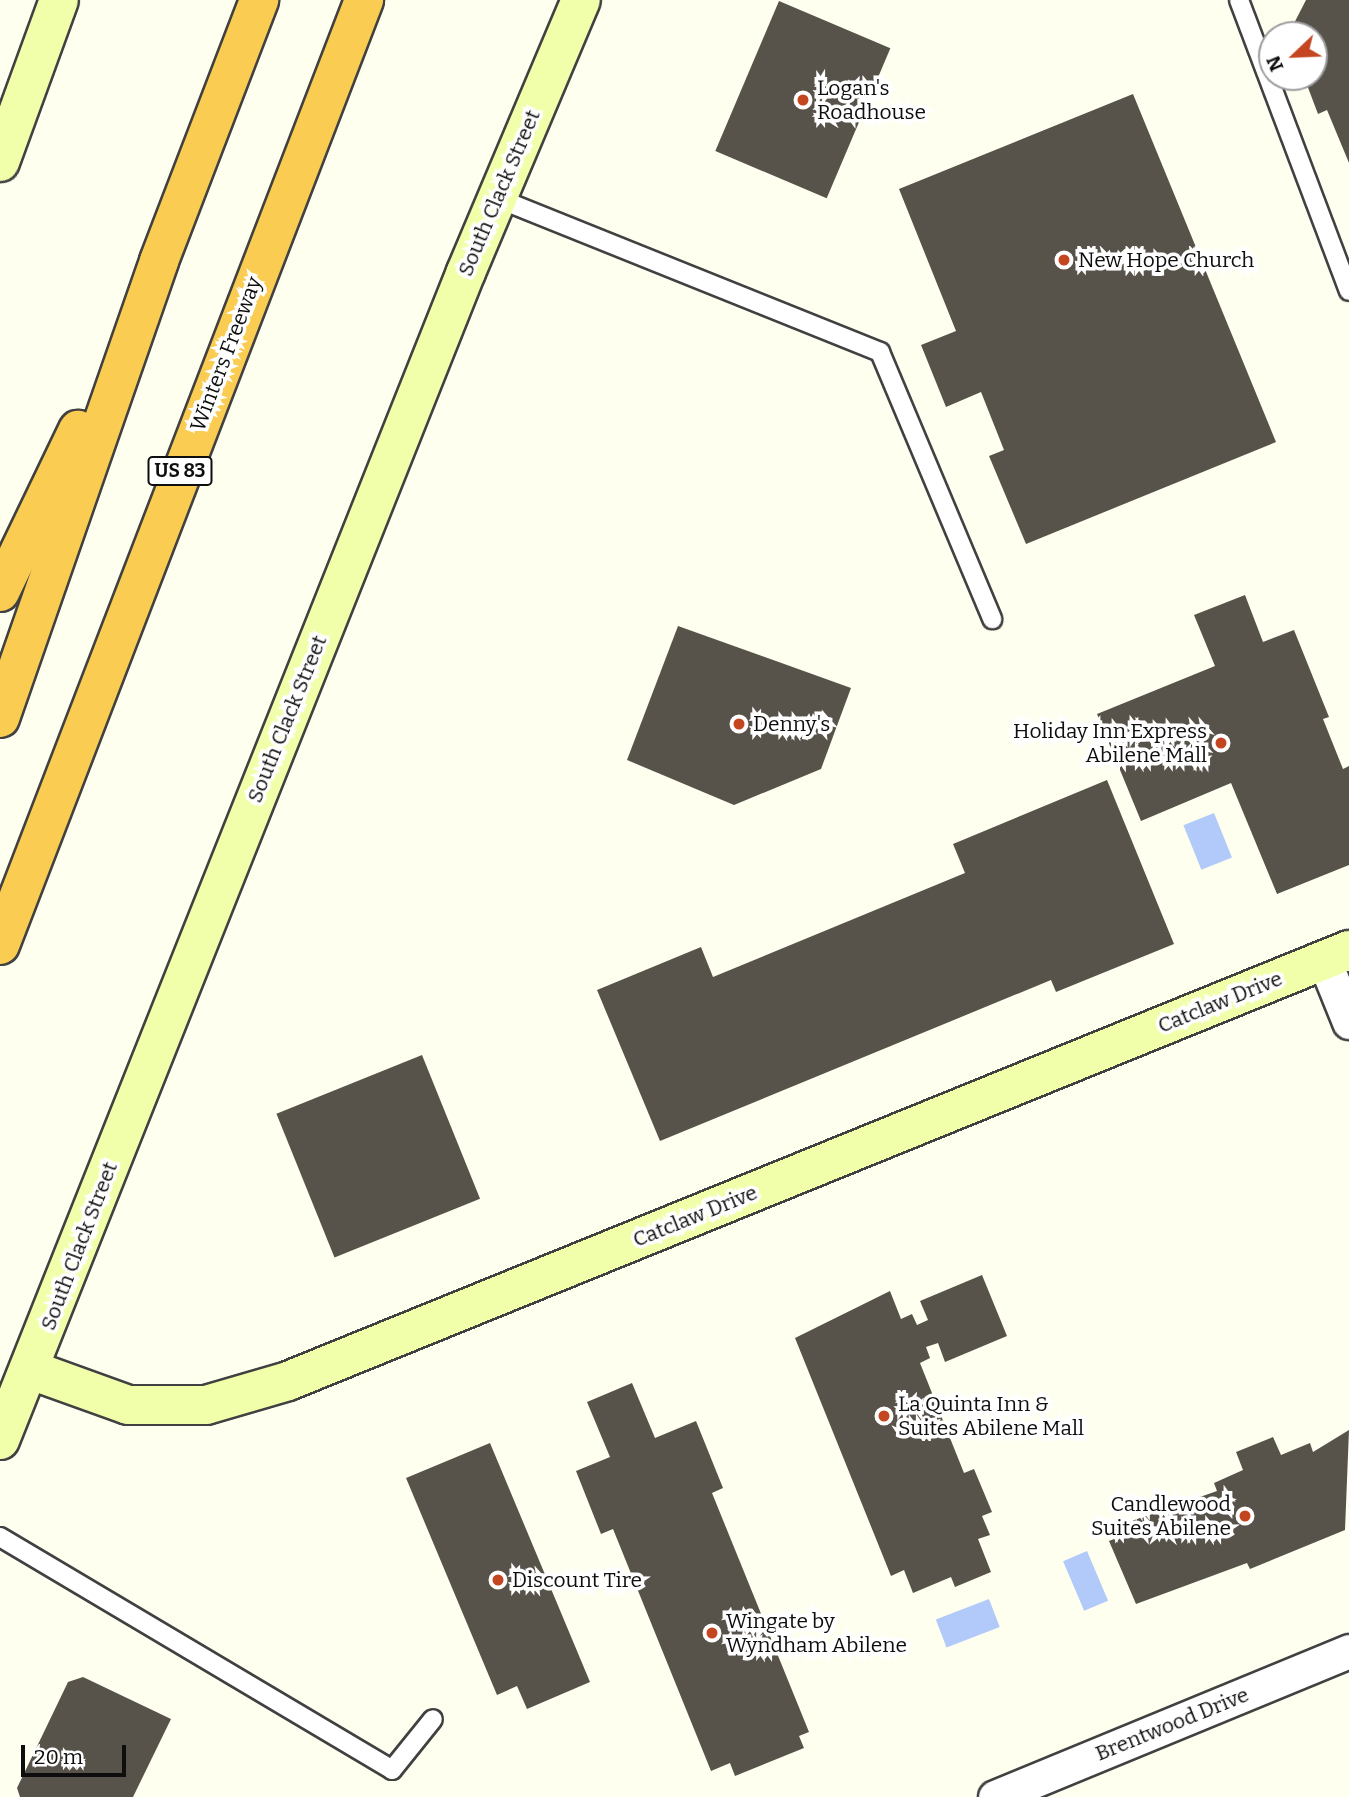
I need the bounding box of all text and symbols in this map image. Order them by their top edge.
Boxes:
north arrow [1258,21,1328,91]
text: N [1262,52,1289,75]
place label: Logan's Roadhouse [817,75,926,125]
marker: Logan's Roadhouse [795,92,811,108]
street label: South Clack Street [453,106,545,280]
place label: New Hope Church [1078,247,1254,273]
marker: New Hope Church [1056,252,1072,268]
street label: Winters Freeway [185,273,267,435]
road number: US 83 [147,456,213,486]
street label: South Clack Street [242,632,332,806]
place label: Denny's [753,711,830,737]
marker: Denny's [731,716,747,732]
place label: Holiday Inn Express Abilene Mall [1013,718,1207,768]
marker: Holiday Inn Express Abilene Mall [1213,735,1229,751]
street label: Catclaw Drive [1154,966,1286,1038]
street label: South Clack Street [35,1158,123,1334]
street label: Catclaw Drive [629,1180,761,1252]
place label: La Quinta Inn & Suites Abilene Mall [898,1391,1084,1441]
marker: La Quinta Inn & Suites Abilene Mall [876,1408,892,1424]
place label: Candlewood Suites Abilene [1091,1491,1231,1541]
marker: Candlewood Suites Abilene [1237,1508,1253,1524]
place label: Discount Tire [512,1567,642,1593]
marker: Discount Tire [490,1572,506,1588]
place label: Wingate by Wyndham Abilene [726,1608,907,1658]
marker: Wingate by Wyndham Abilene [704,1625,720,1641]
street label: Brentwood Drive [1092,1682,1252,1766]
scale bar [24,1730,130,1774]
text: 20 m [34,1744,83,1770]

